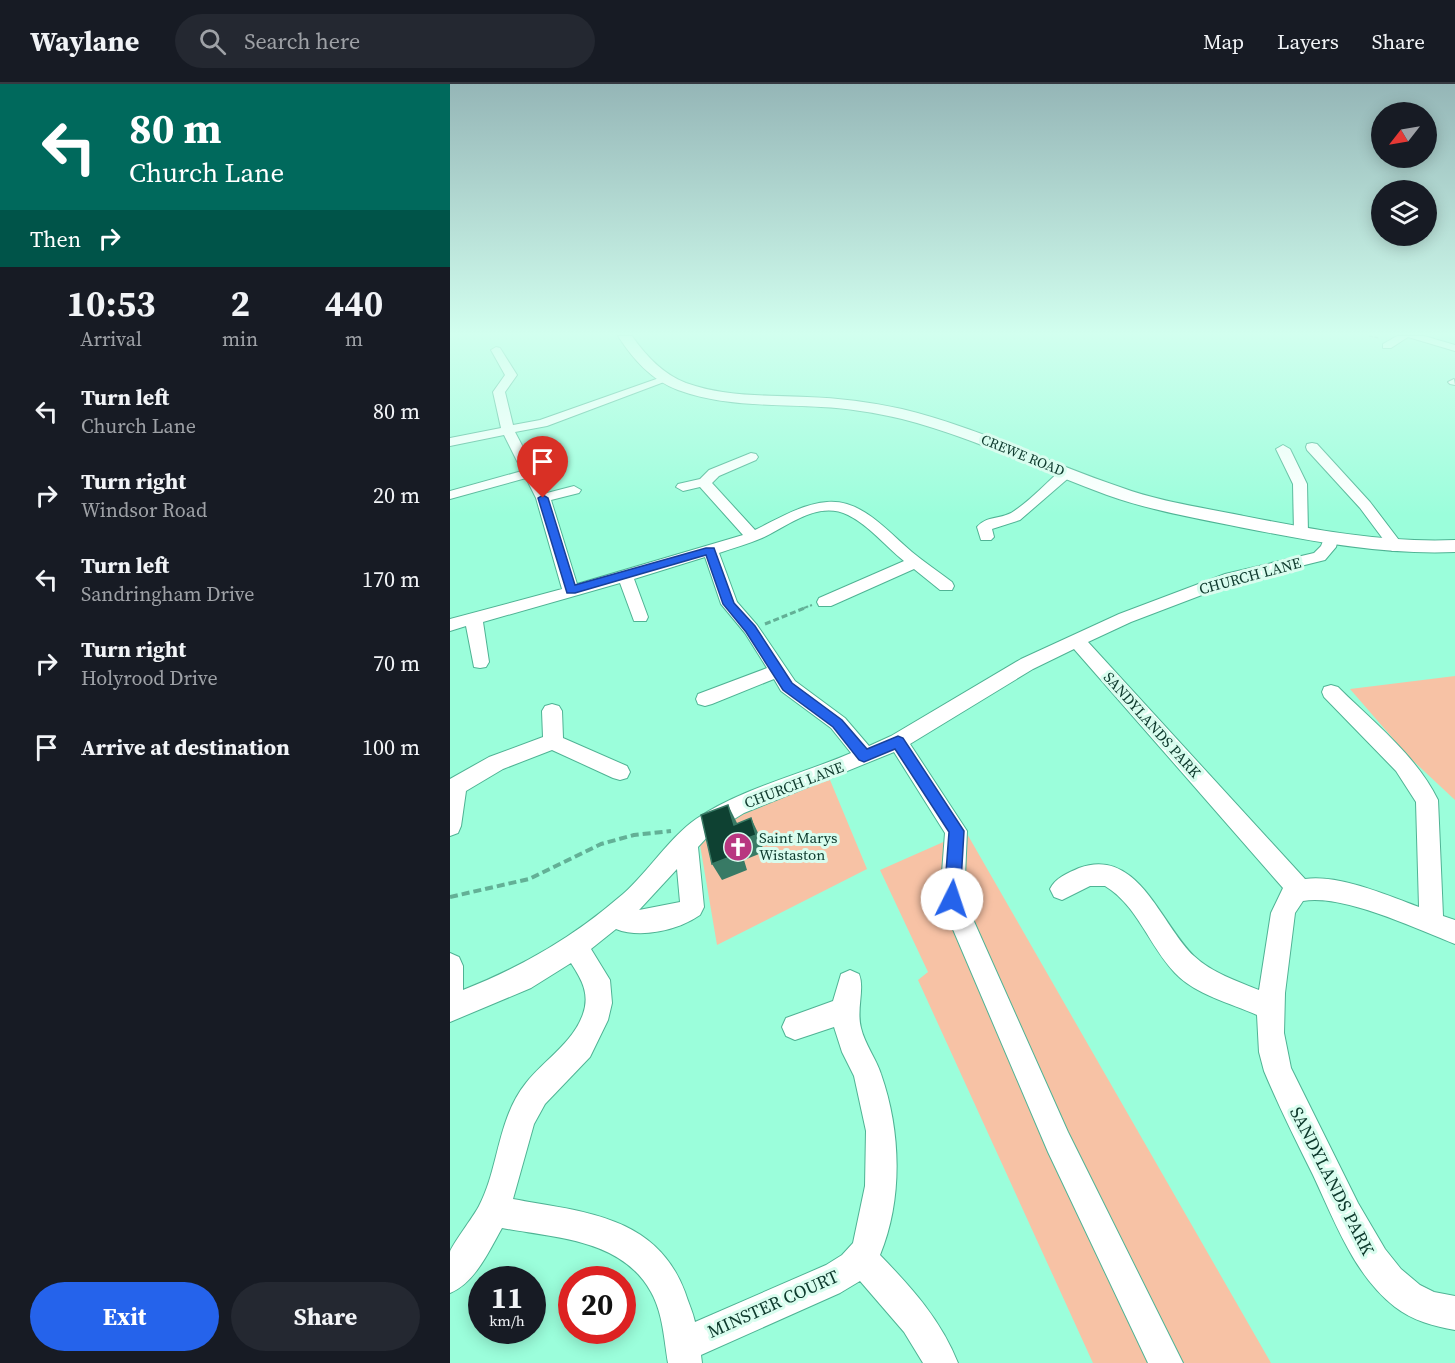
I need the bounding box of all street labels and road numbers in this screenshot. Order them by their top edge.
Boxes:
street label: CREWE ROAD [978,429,1068,481]
street label: CHURCH LANE [1197,552,1303,599]
street label: SANDYLANDS PARK [1099,667,1206,782]
street label: CHURCH LANE [741,756,847,813]
street label: SANDYLANDS PARK [1284,1102,1381,1259]
street label: MINSTER COURT [703,1263,842,1344]

